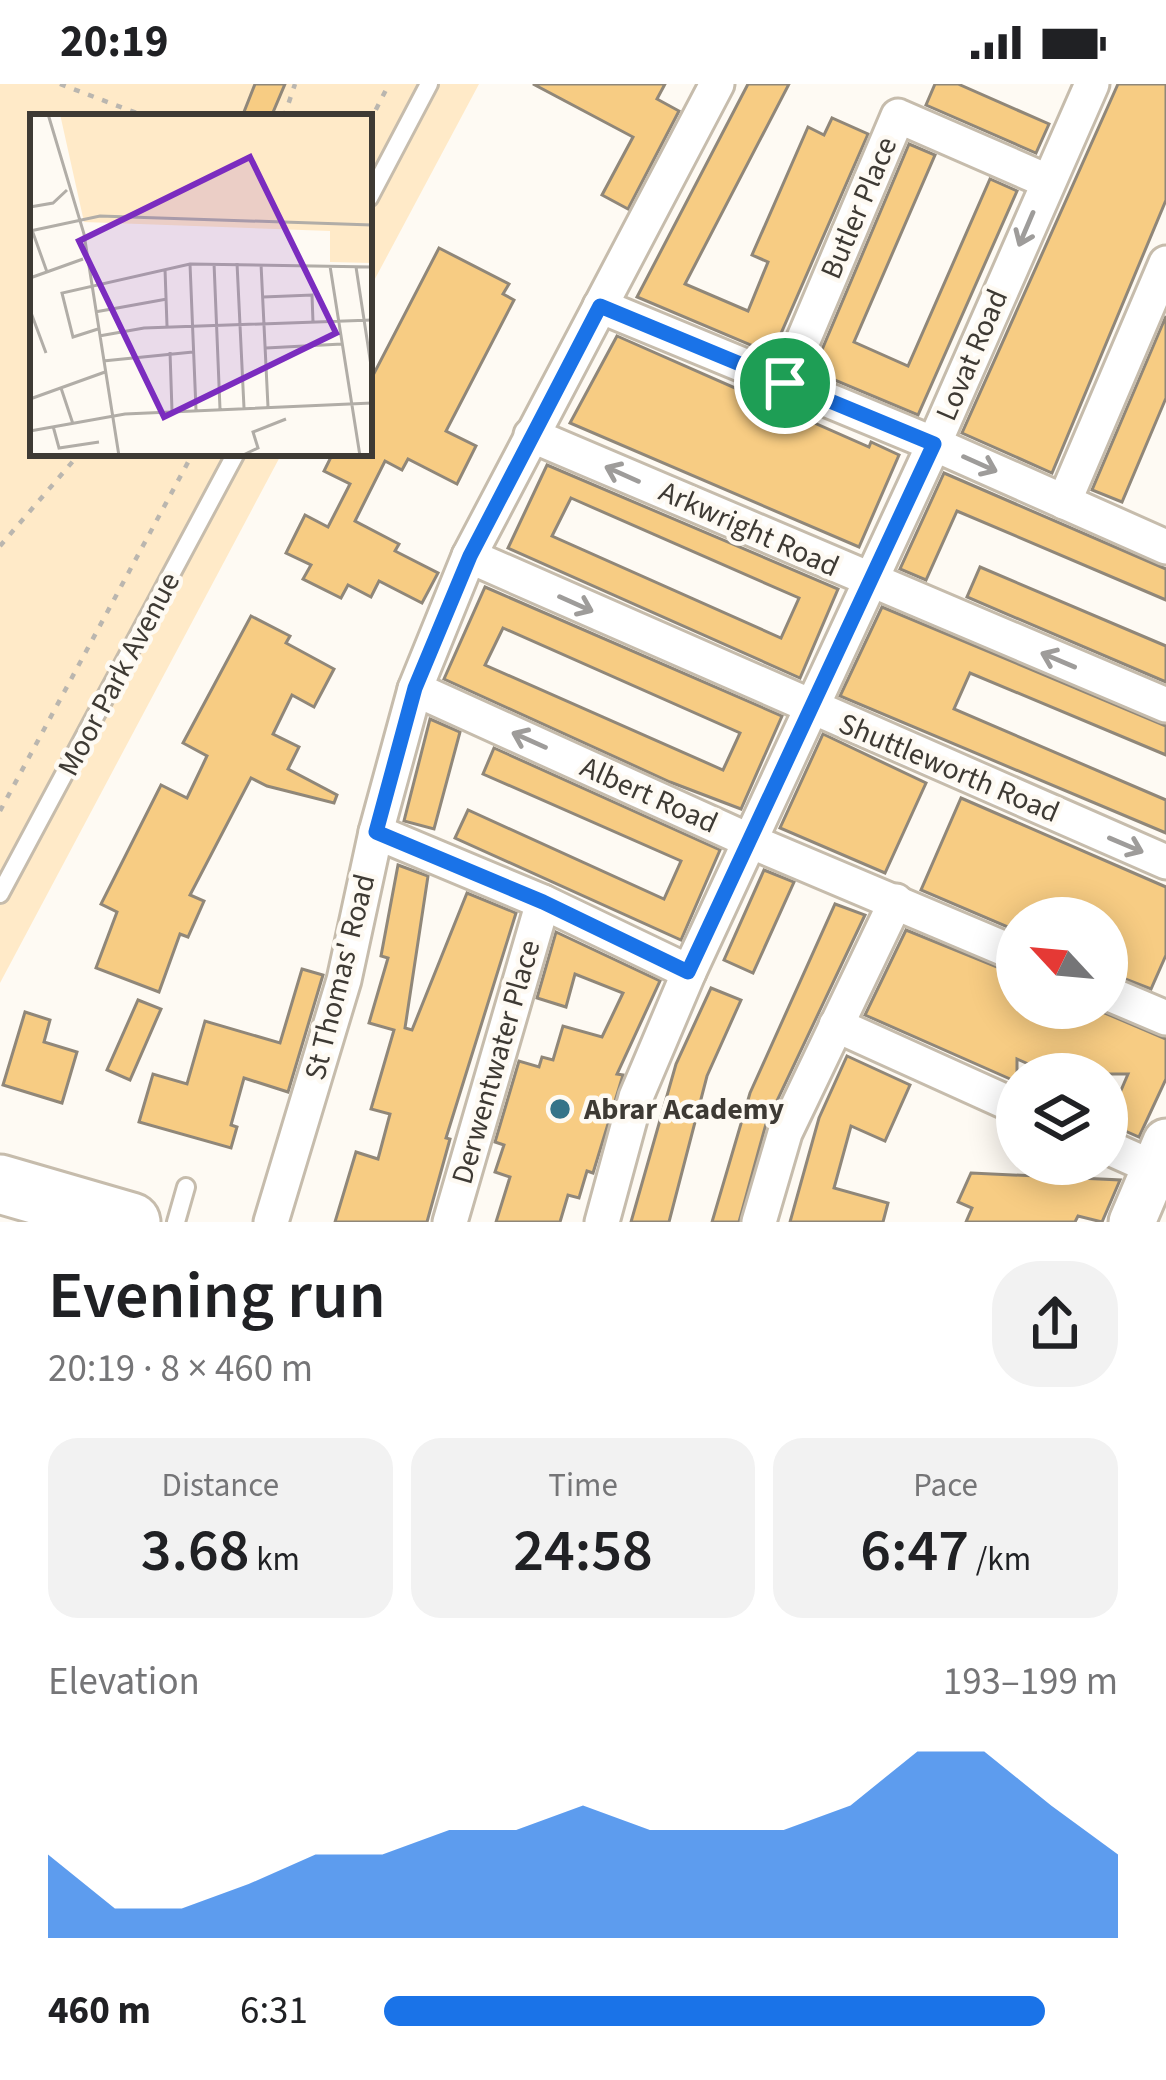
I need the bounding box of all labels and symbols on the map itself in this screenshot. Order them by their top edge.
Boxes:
inset map [30,114,372,456]
street label: Butler Place [810,130,908,286]
one-way arrow [1014,210,1036,246]
street label: Lovat Road [925,283,1019,427]
pin [734,332,836,434]
one-way arrow [961,455,997,477]
one-way arrow [605,462,641,484]
street label: Arkwright Road [652,470,846,588]
street label: Moor Park Avenue [47,564,191,784]
one-way arrow [557,594,593,616]
one-way arrow [1041,648,1077,670]
street label: Shuttleworth Road [832,702,1066,834]
one-way arrow [512,728,548,750]
street label: Albert Road [573,746,725,844]
one-way arrow [1107,835,1143,857]
street label: St Thomas' Road [294,870,386,1084]
north arrow [996,897,1128,1029]
street label: Derwentwater Place [441,935,551,1189]
place label: Abrar Academy [583,1088,784,1131]
marker: Abrar Academy [547,1096,573,1122]

